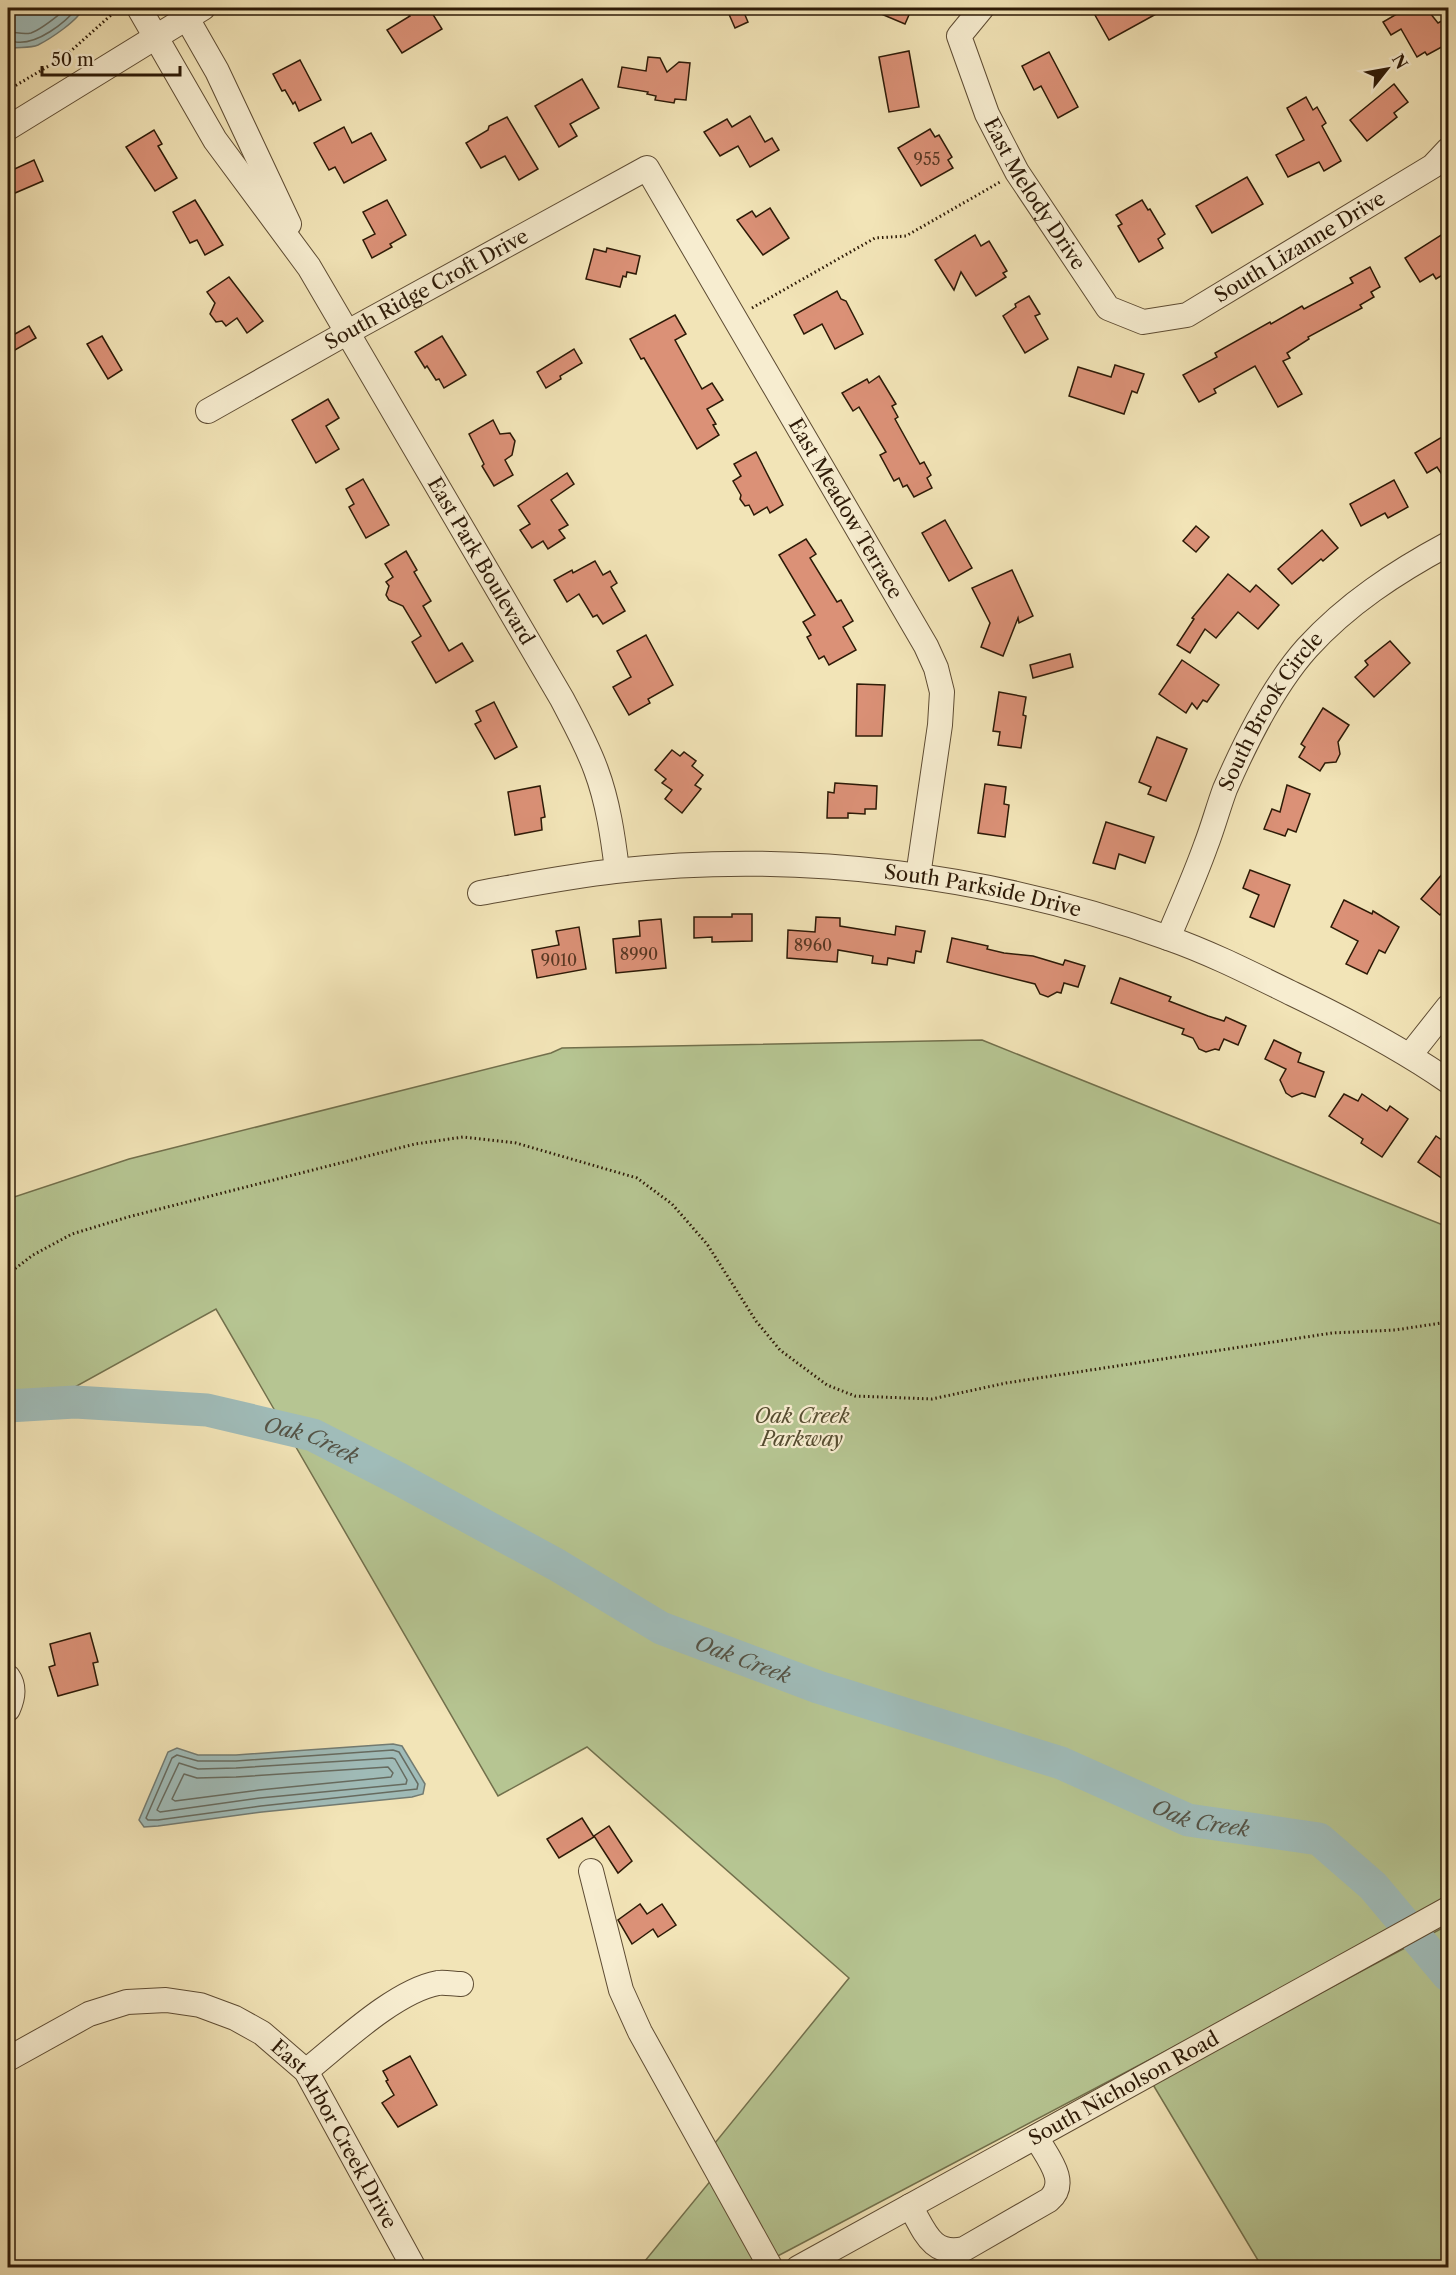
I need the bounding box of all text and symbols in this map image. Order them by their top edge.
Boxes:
scale bar [42,39,180,77]
north arrow [1357,39,1417,99]
text: 50 m [51,49,94,71]
text: N [1388,50,1412,72]
street label: East Melody Drive [979,114,1091,274]
house number: 955 [914,149,940,169]
street label: South Lizanne Drive [1210,186,1389,308]
street label: South Ridge Croft Drive [320,224,532,355]
street label: East Meadow Terrace [784,414,908,603]
street label: East Park Boulevard [423,473,540,649]
street label: South Brook Circle [1214,627,1328,794]
street label: South Parkside Drive [883,860,1084,922]
house number: 8960 [794,935,832,955]
house number: 8990 [620,944,658,964]
house number: 9010 [541,950,577,970]
park label: Oak Creek Parkway [754,1404,850,1451]
water label: Oak Creek [261,1411,363,1469]
water label: Oak Creek [692,1630,794,1688]
water label: Oak Creek [1148,1793,1251,1841]
street label: South Nicholson Road [1024,2026,1223,2150]
street label: East Arbor Creek Drive [266,2034,402,2233]

